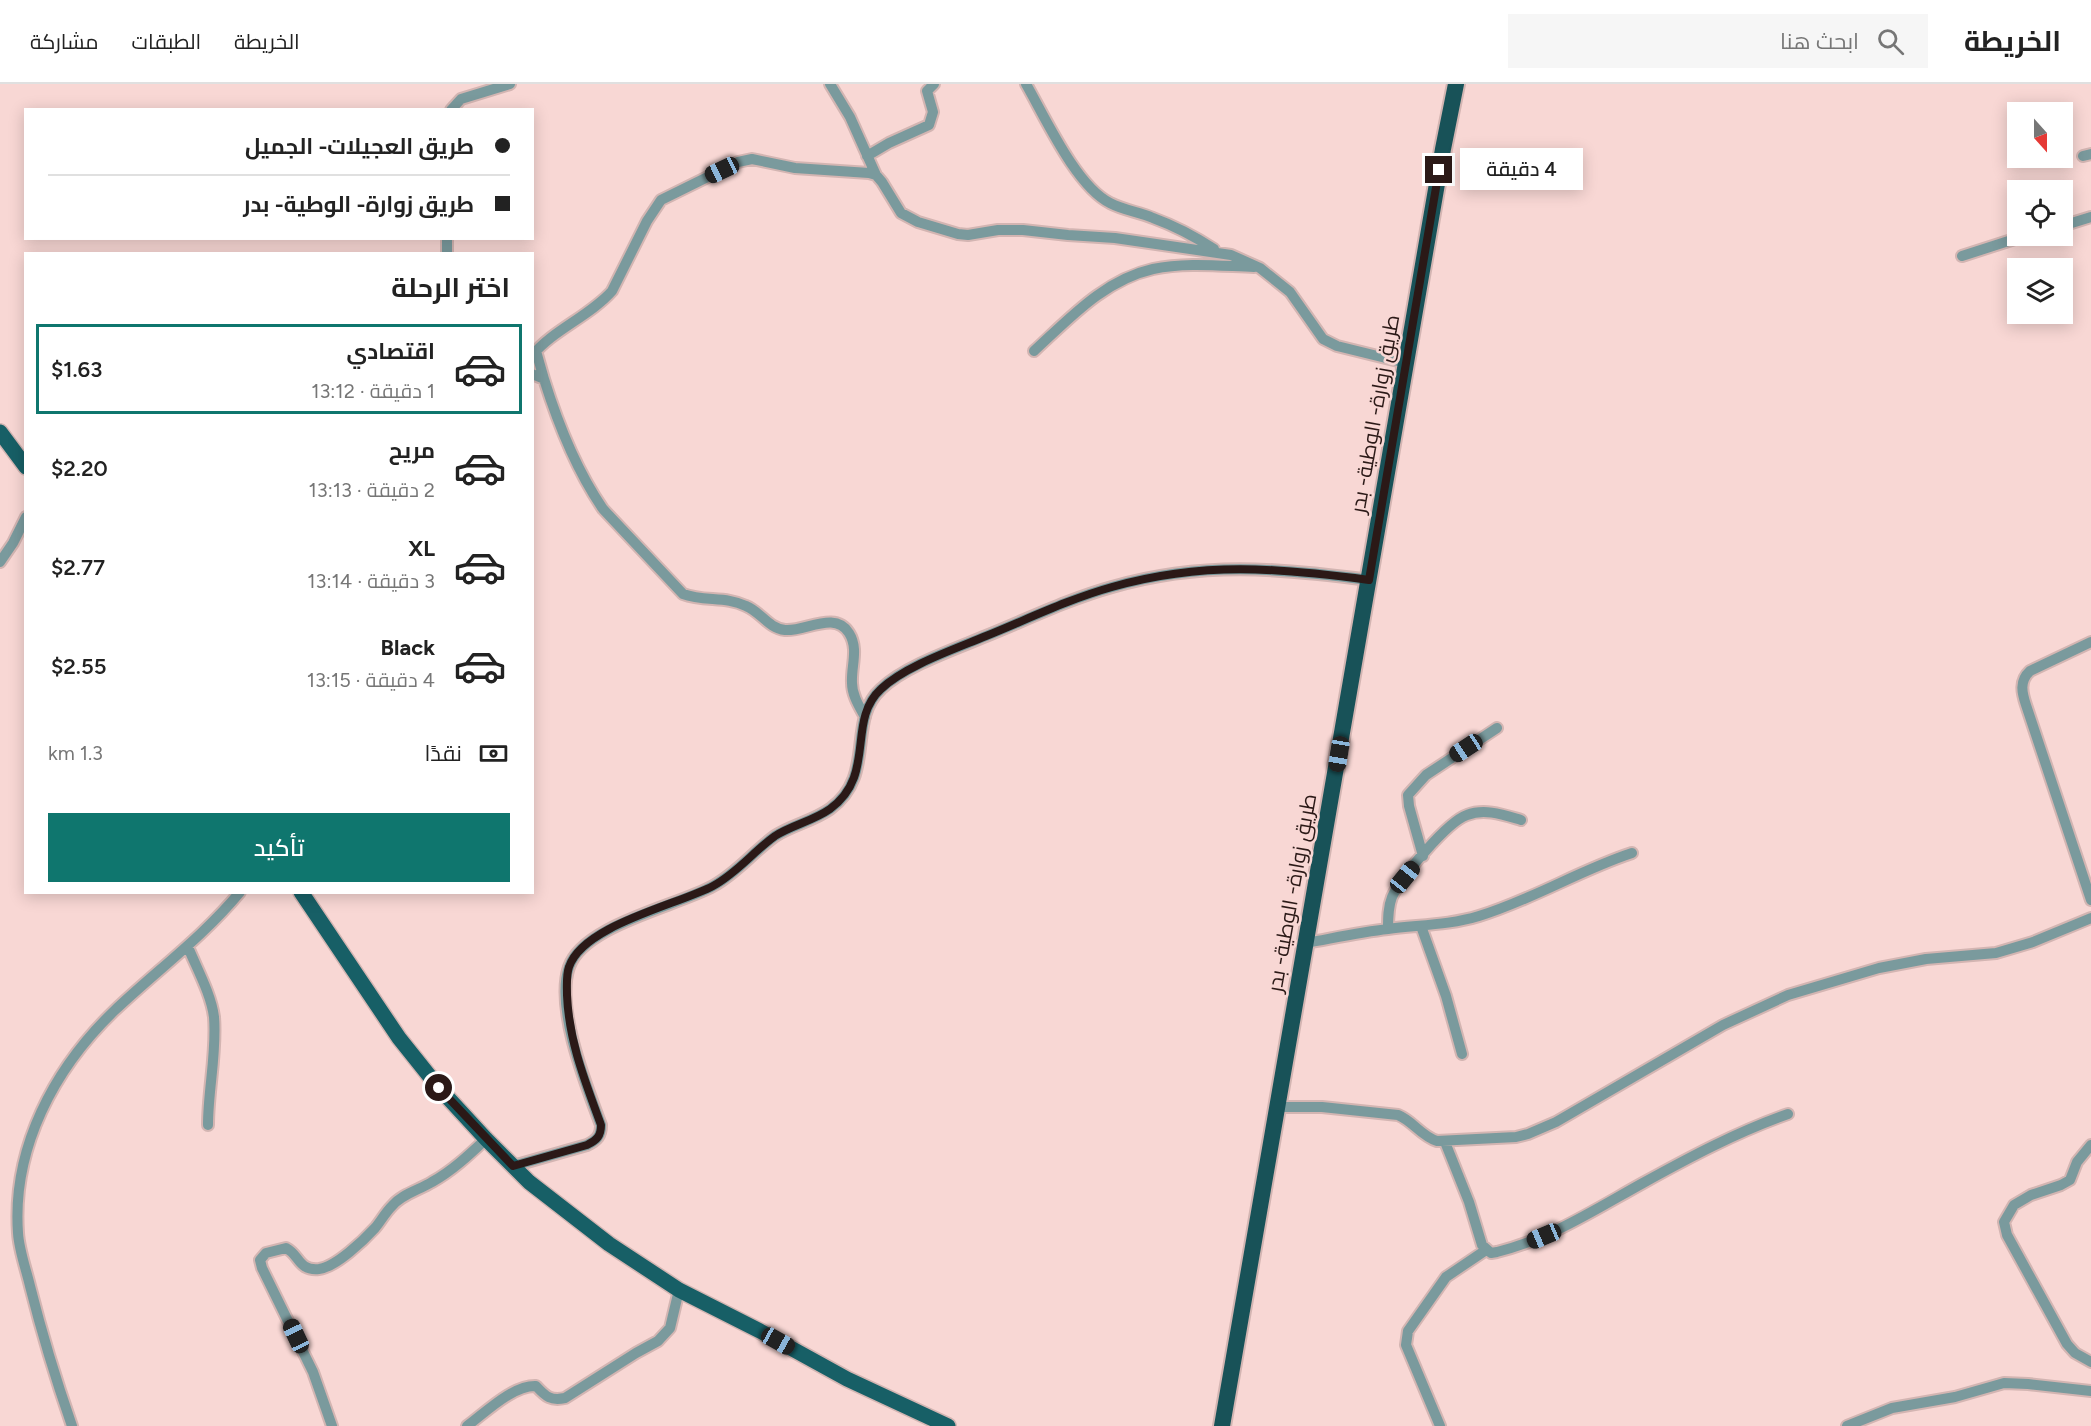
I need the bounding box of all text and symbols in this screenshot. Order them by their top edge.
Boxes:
search box [1508,14,1928,68]
text: الخريطة [1964,24,2061,58]
icon: search [1874,25,1907,58]
text: ابحث هنا [1780,28,1859,55]
text: مشاركة [30,29,99,54]
text: الطبقات [132,29,201,54]
text: الخريطة [234,29,300,54]
north arrow [2007,102,2073,168]
map controls [2007,102,2073,324]
text: طريق العجيلات- الجميل [245,133,474,160]
callout: 4 دقيقة [1460,149,1583,191]
car [702,154,742,186]
route end [1425,156,1452,183]
text: 4 دقيقة [1486,157,1557,181]
button: locate [2007,180,2073,246]
text: طريق زوارة- الوطية- بدر [243,191,474,218]
button: layers [2007,258,2073,324]
text: اختر الرحلة [391,271,510,304]
street label: طريق زوارة- الوطية- بدر [1345,313,1405,516]
text: اقتصادي [346,338,435,365]
icon: car [453,342,507,396]
text: $1.63 [51,356,102,383]
text: 1 دقيقة · 13:12 [311,379,435,403]
text: مريح [389,437,435,464]
icon: car [453,441,507,495]
text: $2.20 [51,455,108,482]
text: 2 دقيقة · 13:13 [309,478,435,502]
text: XL [408,535,435,562]
icon: car [453,540,507,594]
text: $2.77 [51,554,105,581]
text: 3 دقيقة · 13:14 [307,569,435,593]
text: Black [381,634,435,661]
icon: car [453,639,507,693]
text: $2.55 [51,653,106,680]
text: 4 دقيقة · 13:15 [307,668,435,692]
car [1446,731,1486,765]
car [1327,735,1351,773]
icon: cash [477,737,510,770]
text: نقدًا [424,740,462,767]
text: 1.3 km [48,741,103,765]
street label: طريق زوارة- الوطية- بدر [1262,792,1322,995]
button: تأكيد [48,813,510,882]
car [1387,857,1423,897]
route start [425,1074,452,1101]
car [1524,1221,1564,1251]
car [280,1316,312,1356]
car [758,1324,798,1358]

